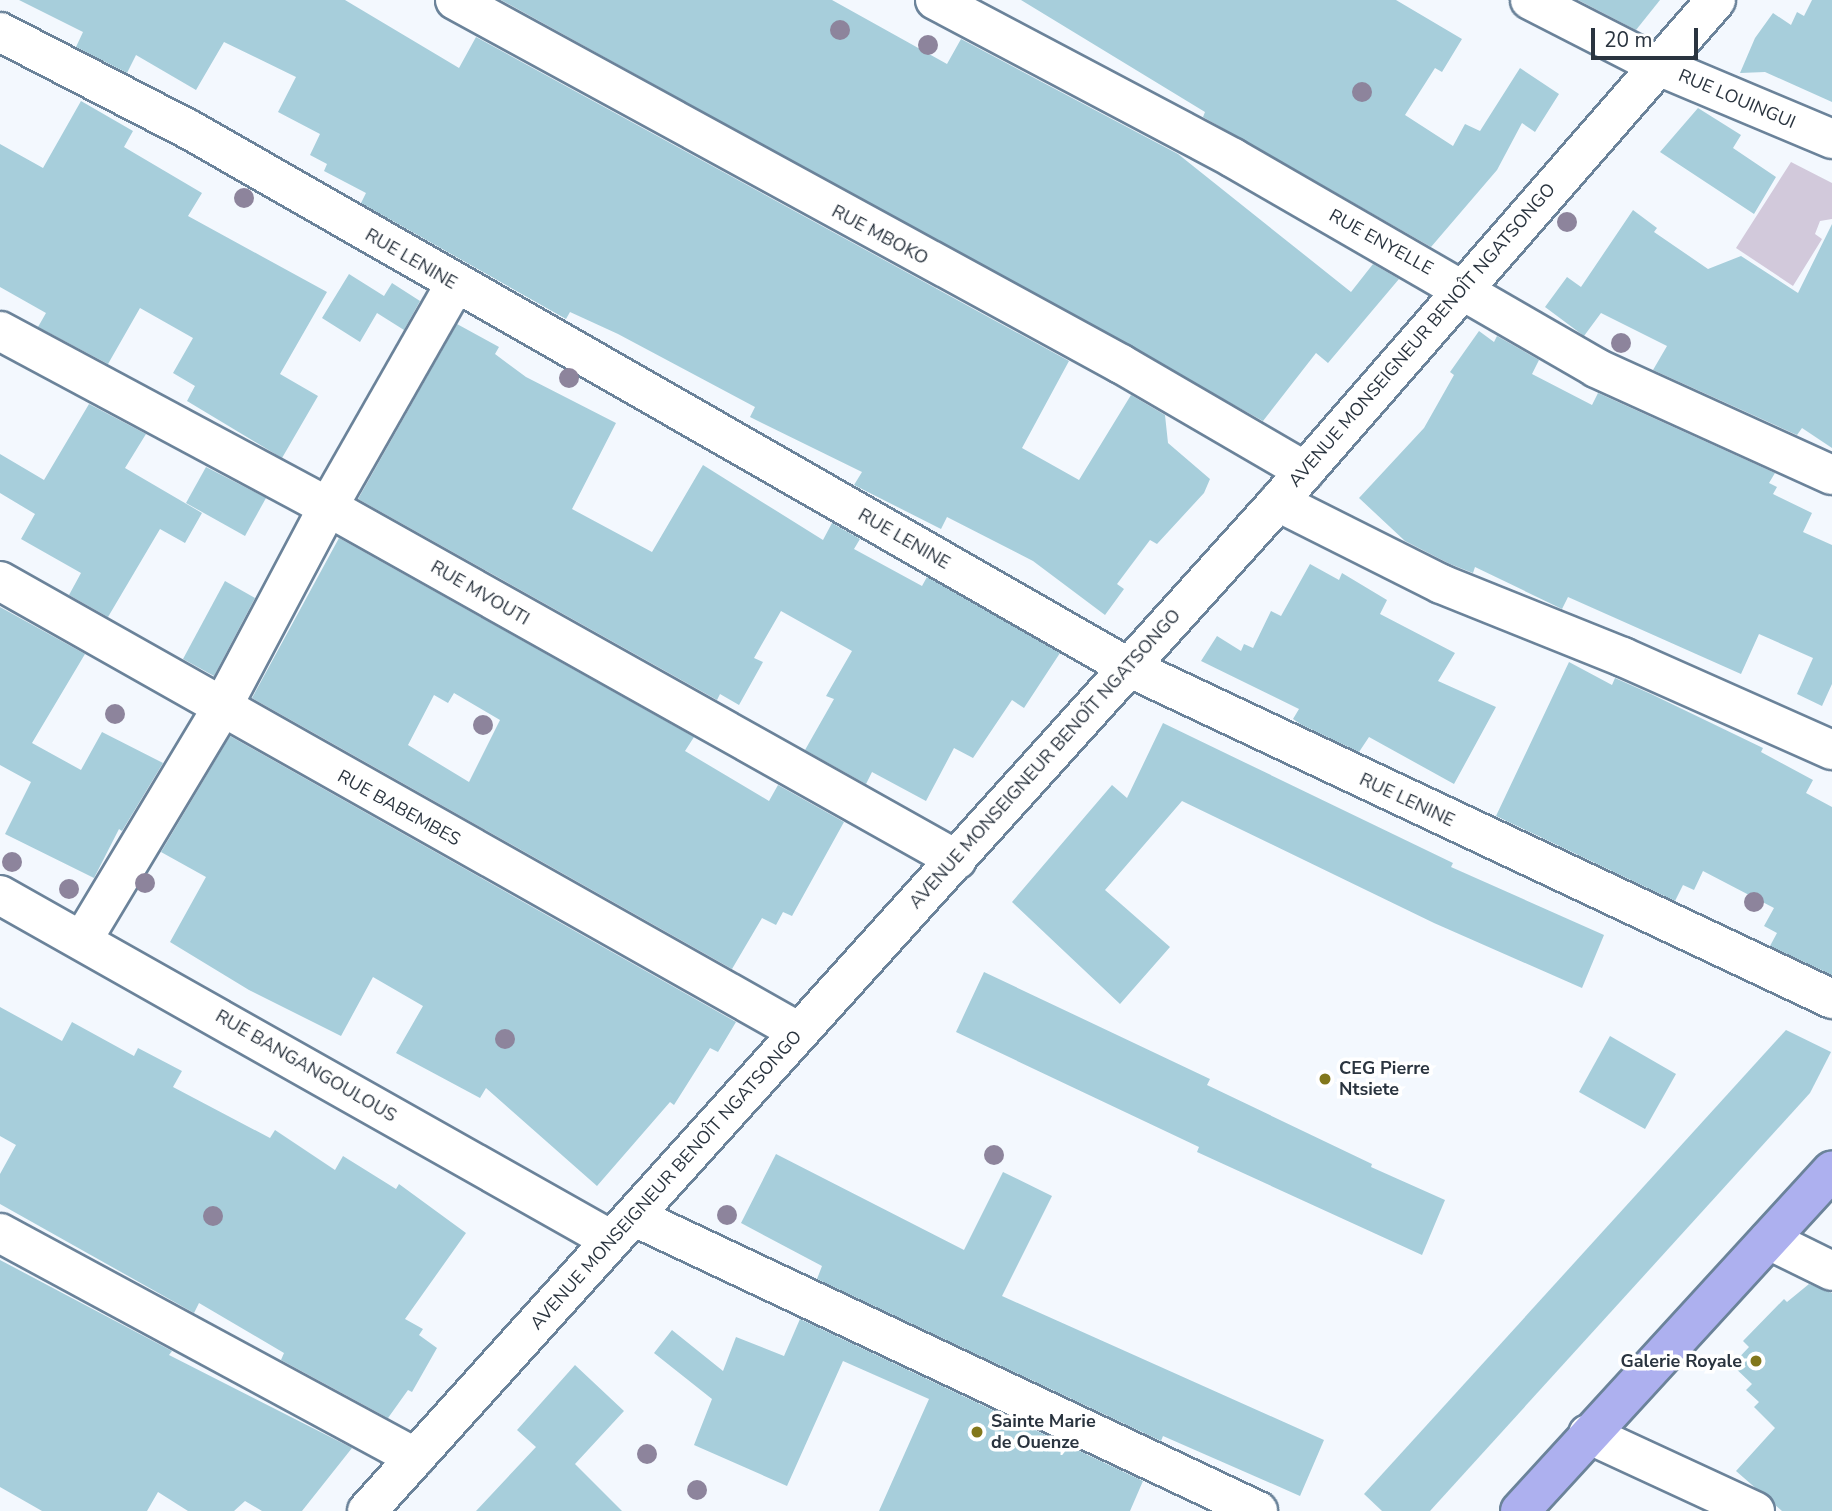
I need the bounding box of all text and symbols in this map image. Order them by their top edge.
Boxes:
scale bar [1594,14,1701,58]
text: 20 m [1604,26,1653,54]
street label: RUE LOUINGUI [1675,65,1799,133]
street label: AVENUE MONSEIGNEUR BENOÎT NGATSONGO [1284,179,1560,491]
street label: RUE MBOKO [828,201,932,269]
street label: RUE ENYELLE [1325,205,1437,279]
street label: RUE LENINE [361,224,461,294]
street label: RUE LENINE [854,504,954,574]
street label: RUE MVOUTI [427,556,533,630]
street label: AVENUE MONSEIGNEUR BENOÎT NGATSONGO [905,605,1185,913]
street label: RUE BABEMBES [334,765,464,851]
street label: RUE LENINE [1356,769,1458,831]
street label: RUE BANGANGOULOUS [212,1005,400,1127]
street label: AVENUE MONSEIGNEUR BENOÎT NGATSONGO [526,1026,806,1334]
place label: CEG Pierre Ntsiete [1339,1058,1430,1100]
marker: CEG Pierre Ntsiete [1317,1071,1333,1087]
place label: Galerie Royale [1620,1350,1742,1372]
marker: Galerie Royale [1748,1353,1764,1369]
place label: Sainte Marie de Ouenze [991,1411,1096,1454]
marker: Sainte Marie de Ouenze [969,1424,985,1440]

